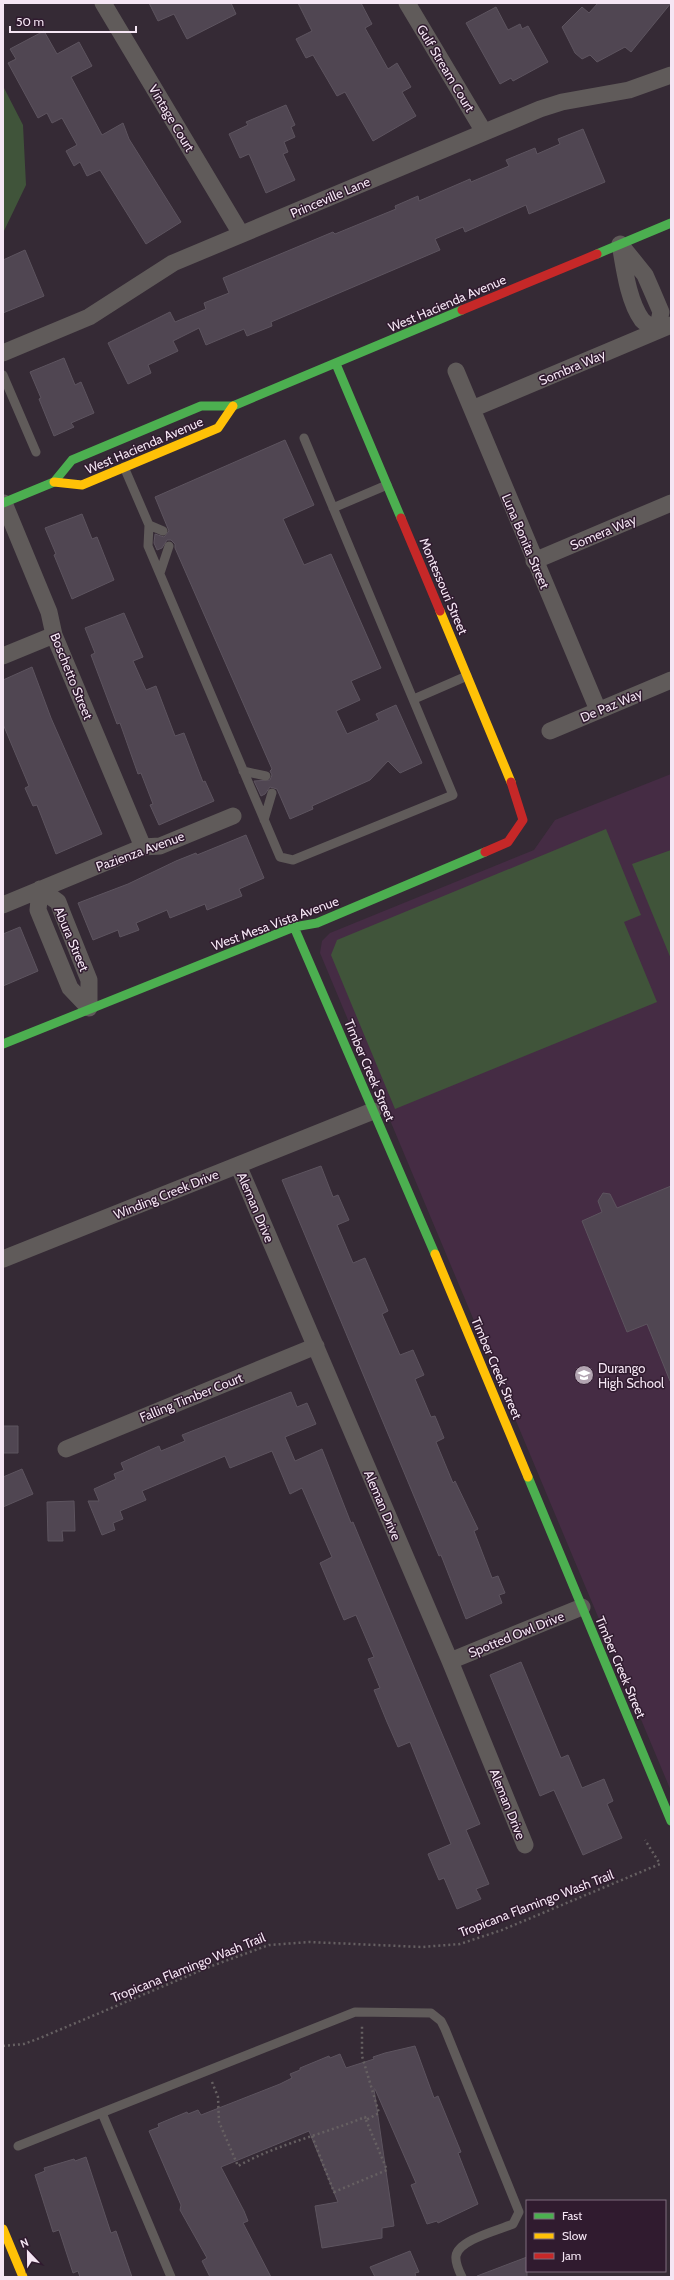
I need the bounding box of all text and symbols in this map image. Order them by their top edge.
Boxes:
scale bar [10,8,136,34]
text: 50 m [16,14,44,29]
street label: Gulf Stream Court [414,21,479,115]
street label: Vintage Court [146,82,199,155]
street label: Princeville Lane [288,173,373,221]
street label: West Hacienda Avenue [386,271,509,335]
street label: Sombra Way [536,346,608,388]
street label: West Hacienda Avenue [83,413,206,477]
street label: Luna Bonita Street [499,491,553,591]
street label: Somera Way [568,511,639,553]
street label: Montessouri Street [416,535,472,637]
street label: Boschetto Street [47,630,97,722]
street label: De Paz Way [578,685,645,725]
street label: Pazienza Avenue [94,827,187,874]
street label: West Mesa Vista Avenue [209,892,341,953]
street label: Abura Street [51,904,93,974]
street label: Timber Creek Street [341,1017,399,1124]
street label: Winding Creek Drive [111,1165,221,1222]
street label: Aleman Drive [234,1170,278,1245]
street label: Timber Creek Street [468,1315,526,1422]
place label: Durango High School [598,1360,664,1391]
school or university icon: Durango High School [573,1364,595,1386]
street label: Falling Timber Court [137,1369,246,1425]
street label: Aleman Drive [361,1468,405,1543]
street label: Spotted Owl Drive [466,1607,567,1661]
street label: Timber Creek Street [592,1614,650,1721]
street label: Aleman Drive [487,1766,530,1842]
street label: Tropicana Flamingo Wash Trail [456,1866,616,1940]
street label: Tropicana Flamingo Wash Trail [109,1929,267,2005]
legend [526,2200,666,2272]
text: Fast [562,2208,582,2223]
text: Slow [562,2228,587,2243]
north arrow [8,2232,48,2272]
text: N [18,2235,30,2251]
text: Jam [561,2248,581,2263]

